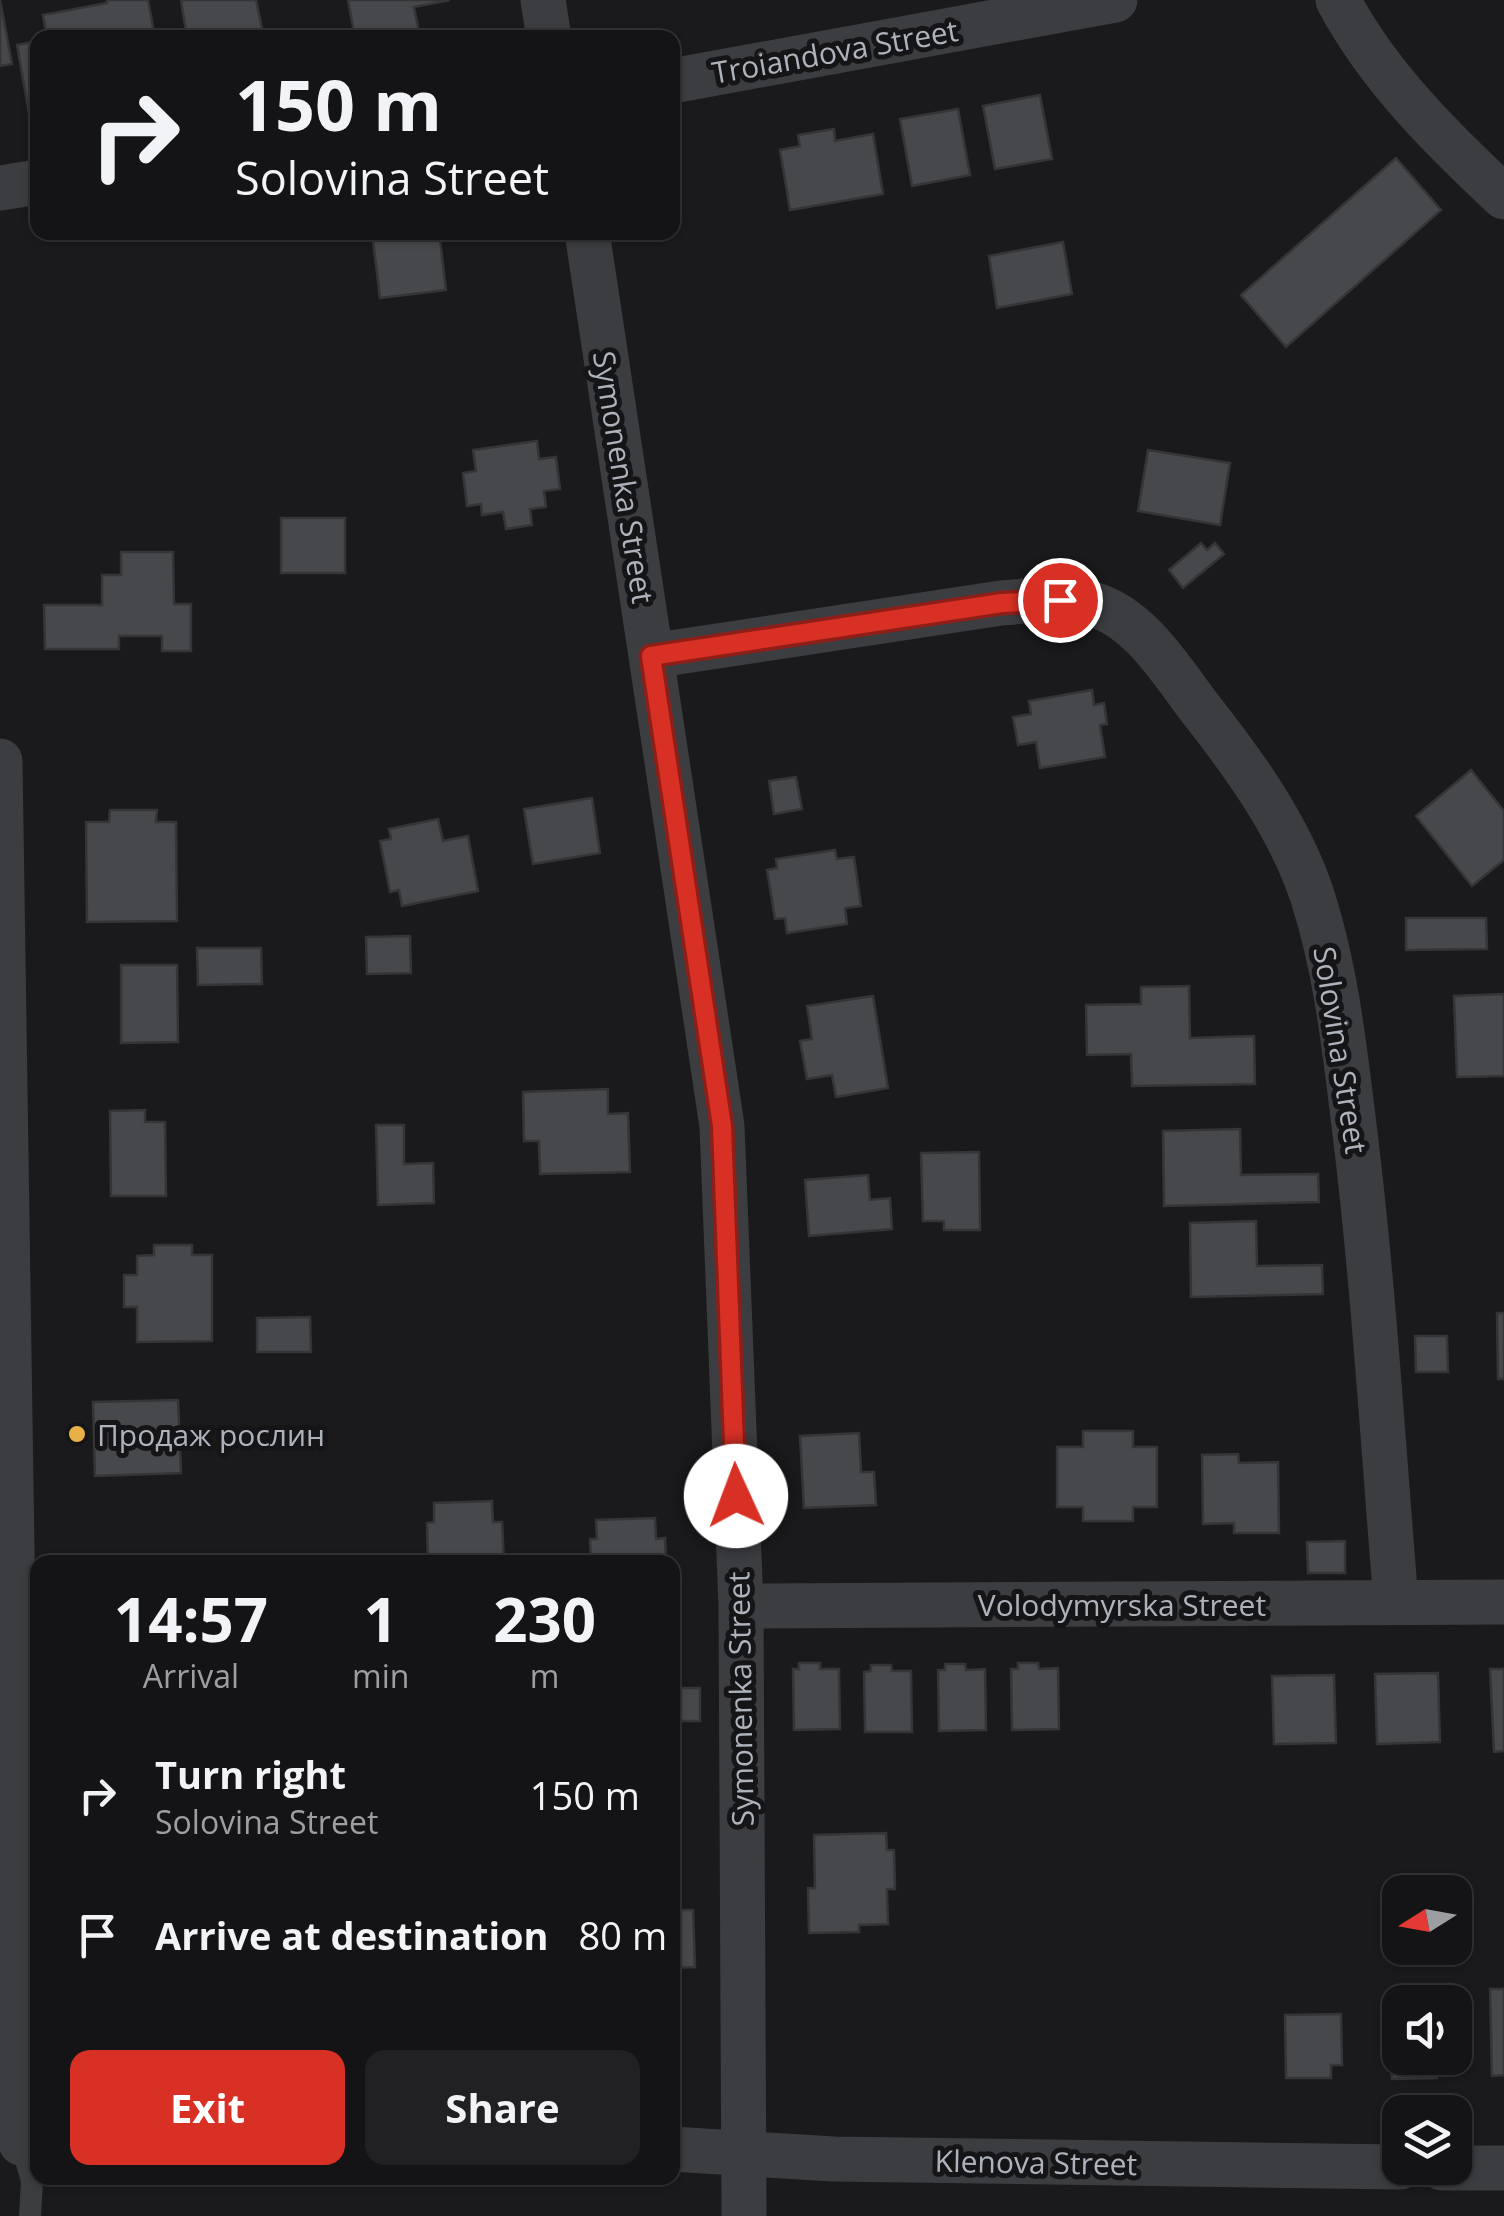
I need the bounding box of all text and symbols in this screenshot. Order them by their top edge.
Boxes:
street label: Troiandova Street [709,9,961,93]
text: 150 m [235,56,442,152]
icon: right [70,70,200,200]
text: Solovina Street [235,147,549,208]
street label: Symonenka Street [584,348,664,606]
pin [1018,558,1103,643]
icon: arrive [1033,573,1088,628]
street label: Solovina Street [1304,943,1378,1157]
place label: Продаж рослин [97,1414,325,1455]
marker: Продаж рослин [66,1423,88,1445]
position arrow [684,1444,788,1548]
street label: Symonenka Street [717,1571,763,1827]
text: 14:57 [114,1578,268,1660]
text: 1 [364,1578,398,1660]
text: 230 [493,1578,596,1660]
street label: Volodymyrska Street [978,1584,1266,1625]
text: Arrival [143,1654,239,1697]
text: min [352,1654,409,1697]
text: m [530,1654,559,1697]
text: Turn right [155,1748,346,1800]
icon: right [70,1768,125,1823]
text: 150 m [530,1769,640,1821]
text: Solovina Street [155,1800,378,1843]
north arrow [1382,1875,1472,1965]
map controls [1382,1875,1472,2185]
icon: arrive [70,1908,125,1963]
text: Arrive at destination [155,1909,549,1961]
text: 80 m [579,1909,667,1961]
button: sound [1382,1985,1472,2075]
button: Exit [70,2050,345,2165]
button: Share [365,2050,640,2165]
button: layers [1382,2095,1472,2185]
street label: Klenova Street [934,2140,1138,2184]

